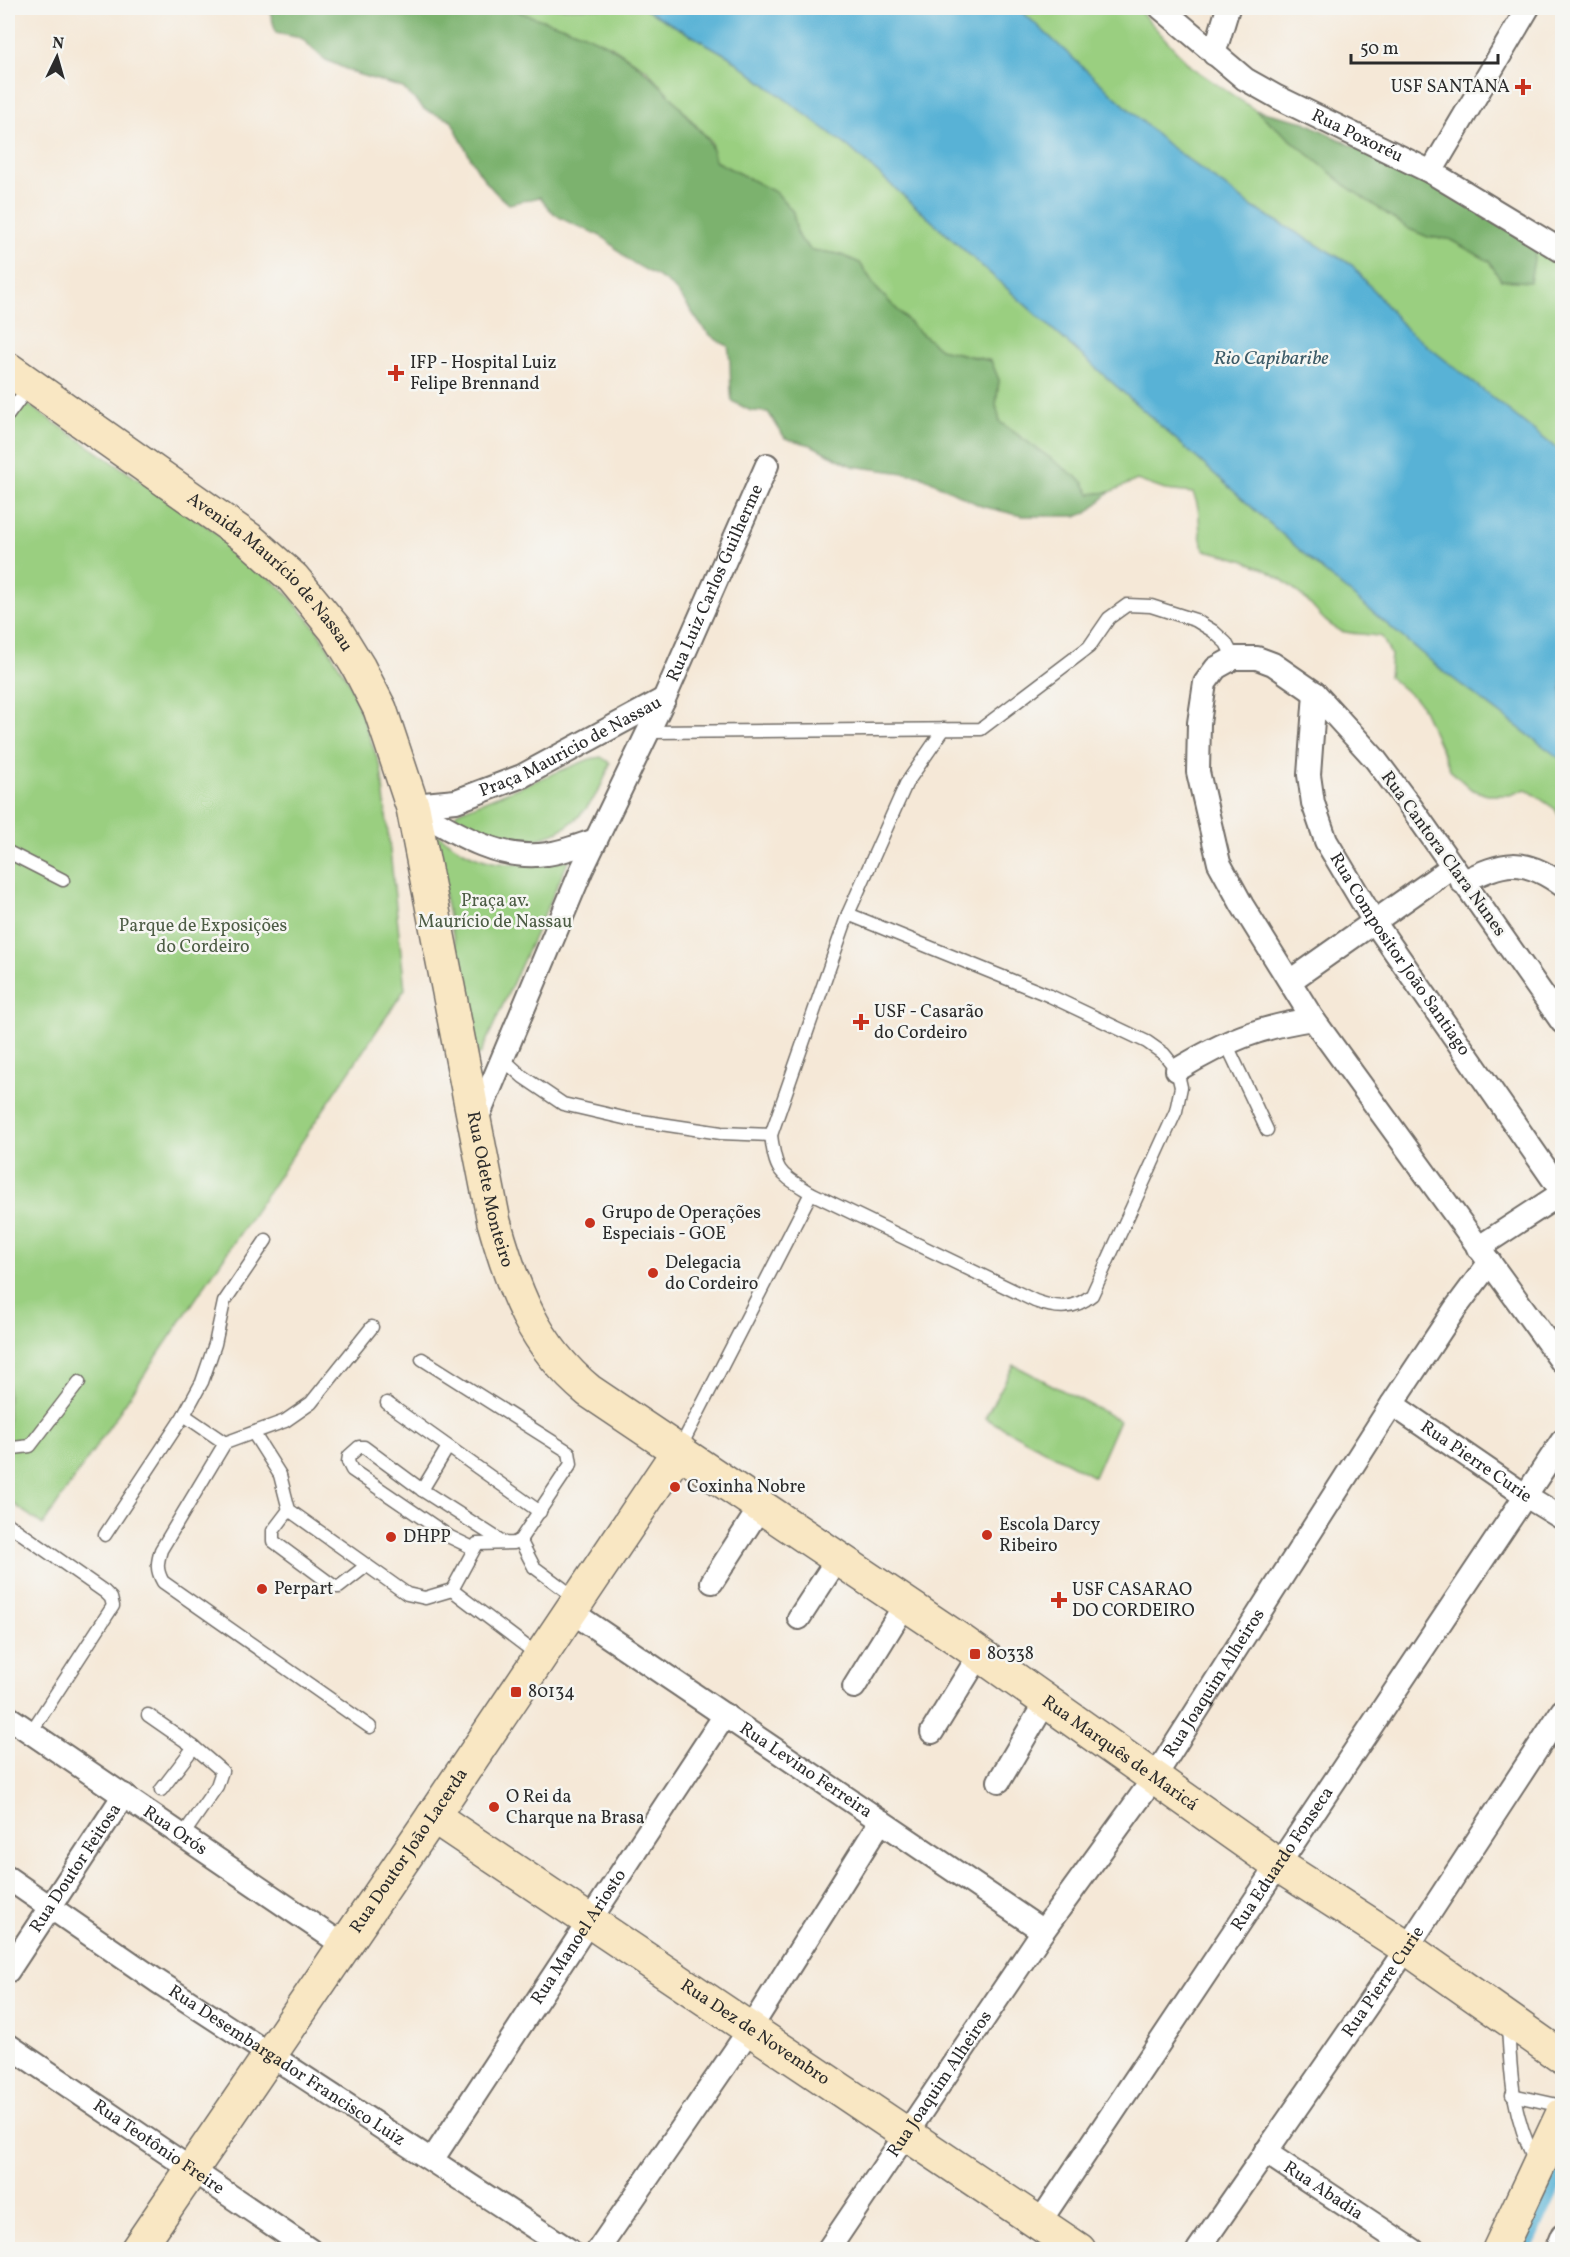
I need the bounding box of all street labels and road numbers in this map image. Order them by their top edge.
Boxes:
street label: Rua Poxoréu [1307,103,1407,169]
street label: Rua Luiz Carlos Guilherme [661,480,769,686]
street label: Avenida Maurício de Nassau [182,486,359,657]
street label: Praça Mauricio de Nassau [476,690,666,804]
street label: Rua Cantora Clara Nunes [1374,766,1512,942]
street label: Rua Compositor João Santiago [1323,848,1476,1061]
street label: Rua Odete Monteiro [460,1109,520,1271]
street label: Rua Pierre Curie [1415,1415,1536,1509]
street label: Rua Joaquim Alheiros [1158,1604,1271,1763]
street label: Rua Marquês de Maricá [1037,1689,1203,1817]
street label: Rua Levino Ferreira [734,1716,877,1824]
street label: Rua Doutor João Lacerda [344,1763,474,1938]
street label: Rua Eduardo Fonseca [1225,1782,1340,1936]
street label: Rua Doutor Feitosa [24,1799,128,1938]
street label: Rua Orós [138,1800,212,1862]
street label: Rua Manoel Ariosto [525,1864,633,2010]
street label: Rua Pierre Curie [1336,1921,1430,2043]
street label: Rua Dez de Novembro [675,1973,835,2092]
street label: Rua Desembargador Francisco Luiz [163,1979,410,2152]
street label: Rua Joaquim Alheiros [881,2006,998,2162]
street label: Rua Teotônio Freire [88,2094,229,2201]
street label: Rua Abadia [1278,2155,1368,2226]

